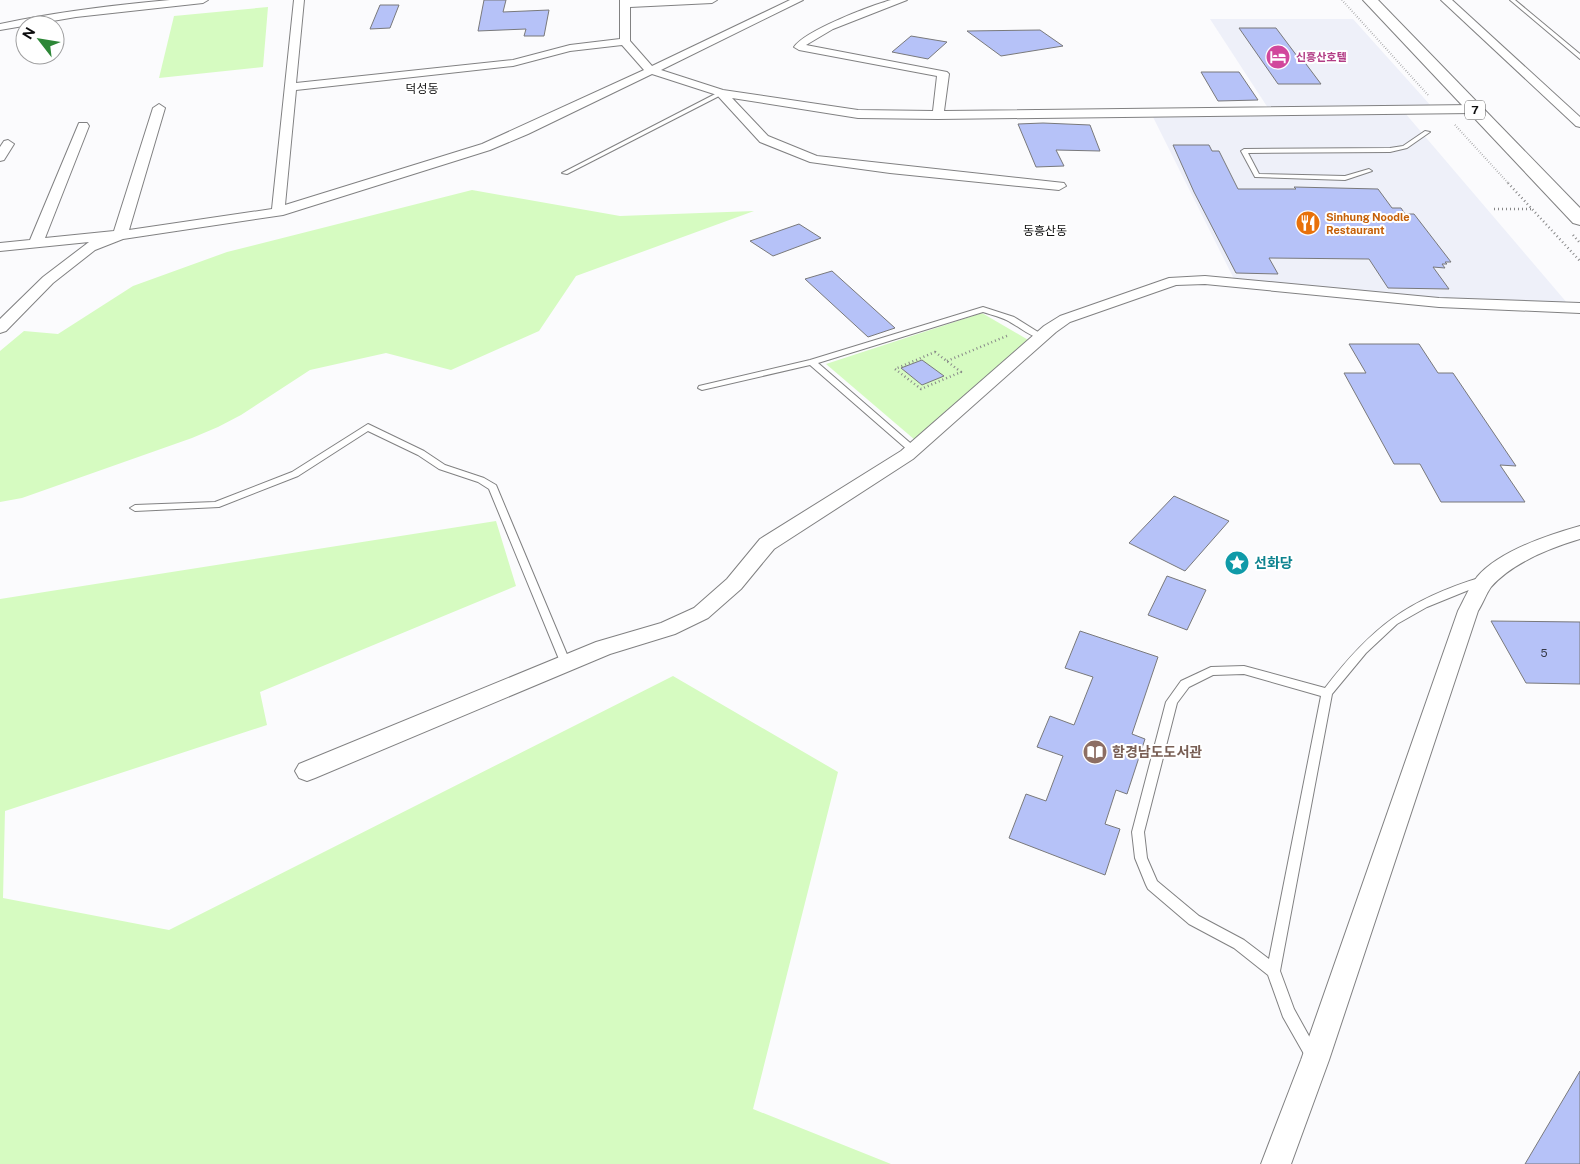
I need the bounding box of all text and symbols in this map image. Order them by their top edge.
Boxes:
north arrow [15,15,65,65]
text: N [19,24,39,42]
hotel icon: 신흥산호텔 [1265,44,1291,70]
place label: 신흥산호텔 [1296,51,1347,63]
district label: 덕성동 [405,82,439,96]
road number: 7 [1465,100,1485,120]
restaurant icon: Sinhung Noodle Restaurant [1295,210,1321,236]
place label: Sinhung Noodle Restaurant [1326,211,1410,236]
district label: 동흥산동 [1023,224,1067,238]
place icon: 선화당 [1224,550,1250,576]
place label: 선화당 [1254,555,1293,571]
house number: 5 [1540,647,1548,659]
library icon: 함경남도도서관 [1082,739,1108,765]
place label: 함경남도도서관 [1112,744,1202,760]

